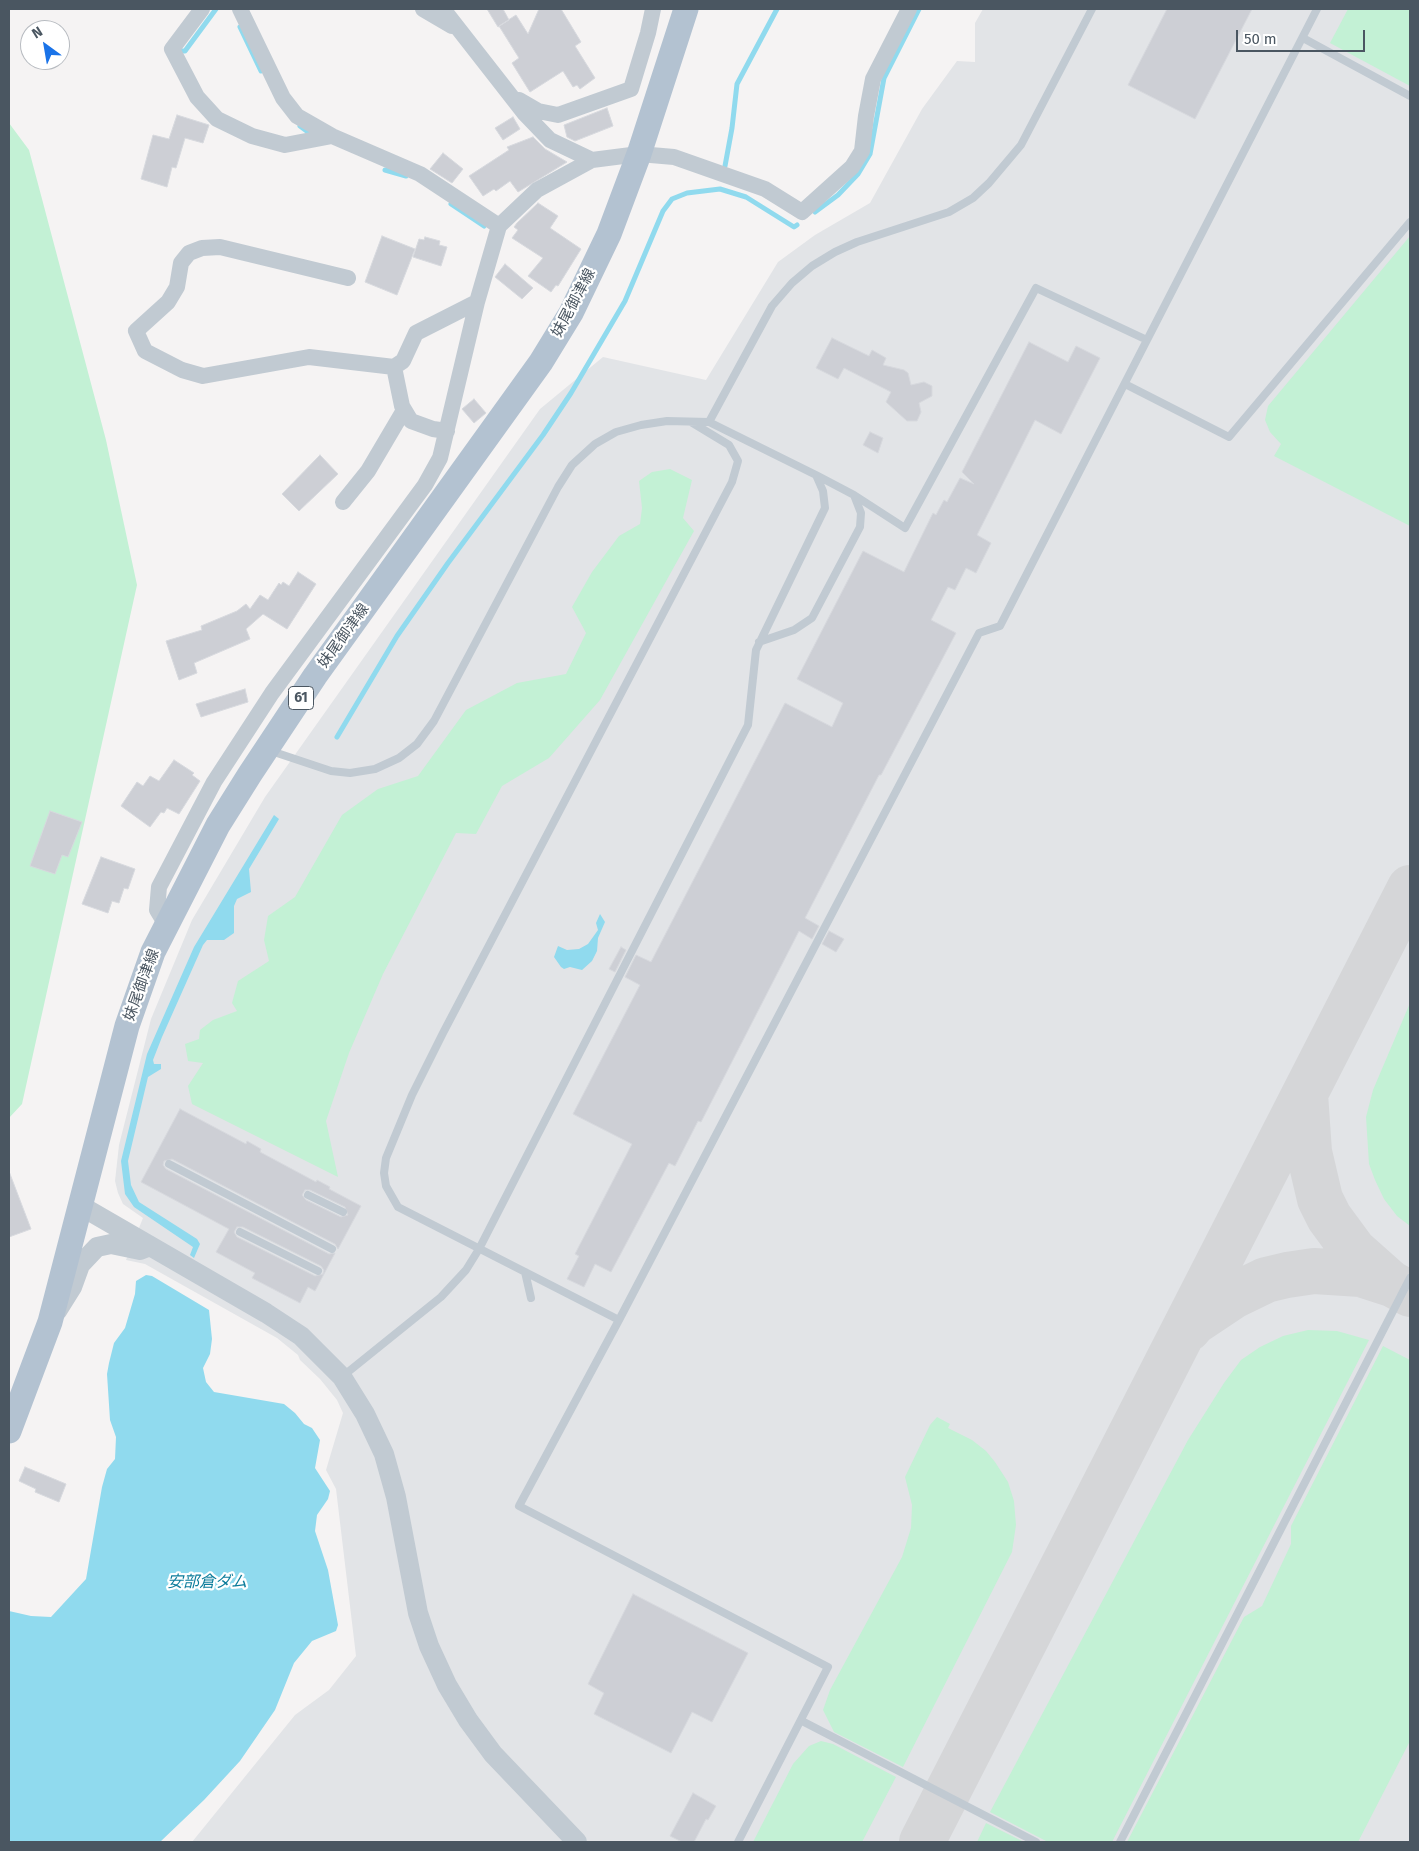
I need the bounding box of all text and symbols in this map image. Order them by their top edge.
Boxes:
north arrow [20,20,70,70]
scale bar [1239,20,1368,52]
text: N [29,23,46,42]
text: 50 m [1244,30,1277,48]
street label: 妹尾御津線 [548,266,600,340]
street label: 妹尾御津線 [315,600,373,672]
road number: 61 [288,686,314,710]
street label: 妹尾御津線 [121,947,163,1023]
water label: 安部倉ダム [167,1573,247,1593]

